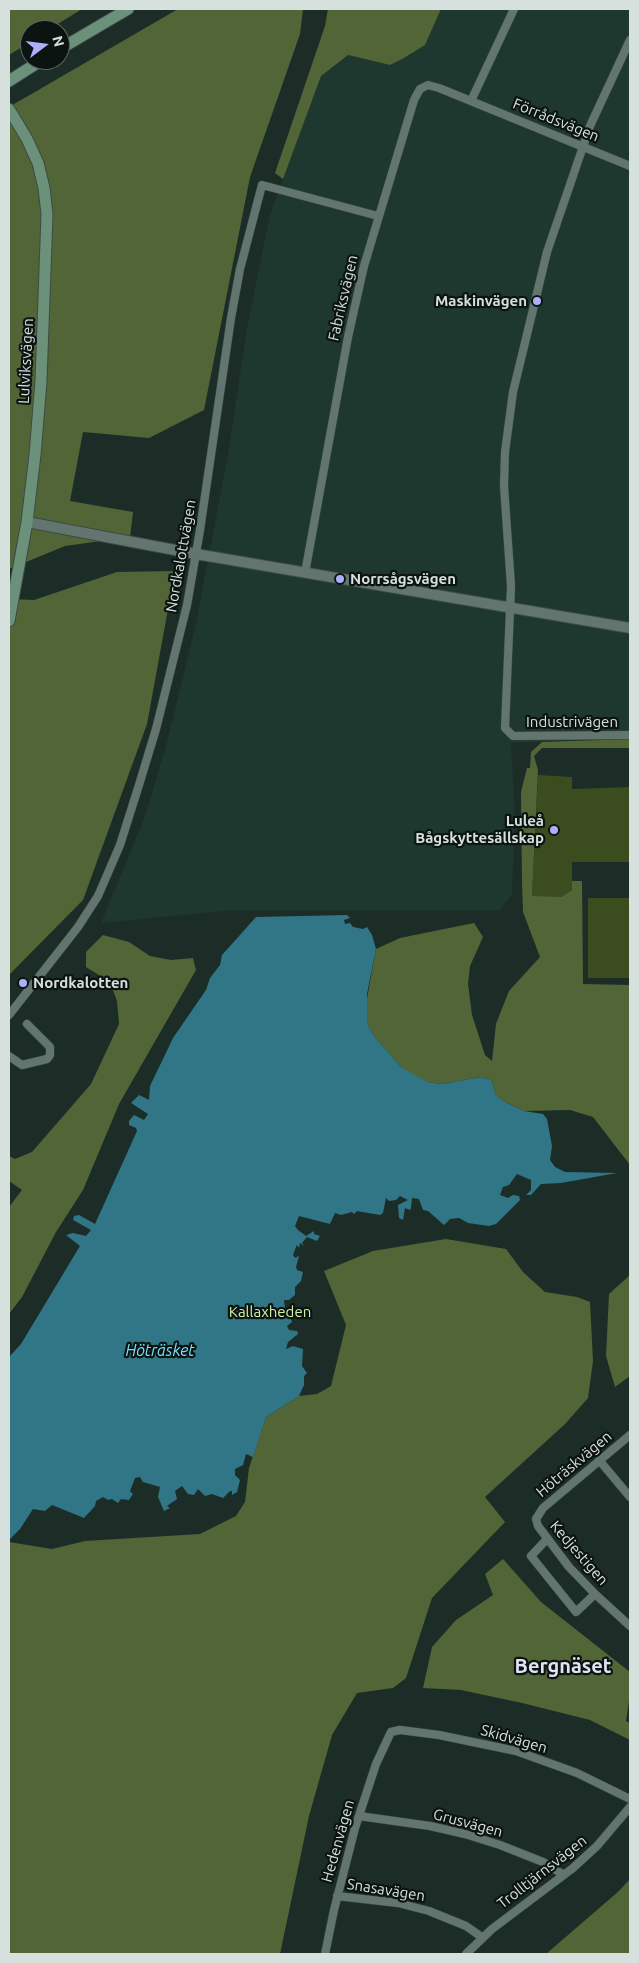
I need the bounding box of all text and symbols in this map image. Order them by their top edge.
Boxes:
north arrow [20,20,70,70]
text: N [49,34,68,48]
street label: Förrådsvägen [510,95,602,145]
street label: Fabriksvägen [324,253,362,343]
place label: Maskinvägen [435,292,527,310]
marker: Maskinvägen [531,295,543,307]
street label: Lulviksvägen [15,318,37,404]
street label: Nordkalottvägen [162,498,200,614]
place label: Norrsågsvägen [350,570,456,588]
marker: Norrsågsvägen [334,573,346,585]
street label: Industrivägen [526,713,618,731]
place label: Luleå Bågskyttesällskap [415,812,544,847]
marker: Luleå Bågskyttesällskap [548,824,560,836]
place label: Nordkalotten [33,974,128,992]
marker: Nordkalotten [17,977,29,989]
park label: Kallaxheden [229,1303,311,1321]
water label: Höträsket [125,1341,195,1361]
street label: Höträskvägen [533,1427,615,1501]
street label: Kedjestigen [546,1517,612,1589]
district label: Bergnäset [515,1654,611,1678]
street label: Skidvägen [479,1721,549,1757]
street label: Hedenvägen [318,1798,358,1884]
street label: Grusvägen [431,1805,505,1841]
street label: Trolltjärnsvägen [494,1831,590,1913]
street label: Snasavägen [346,1875,426,1905]

